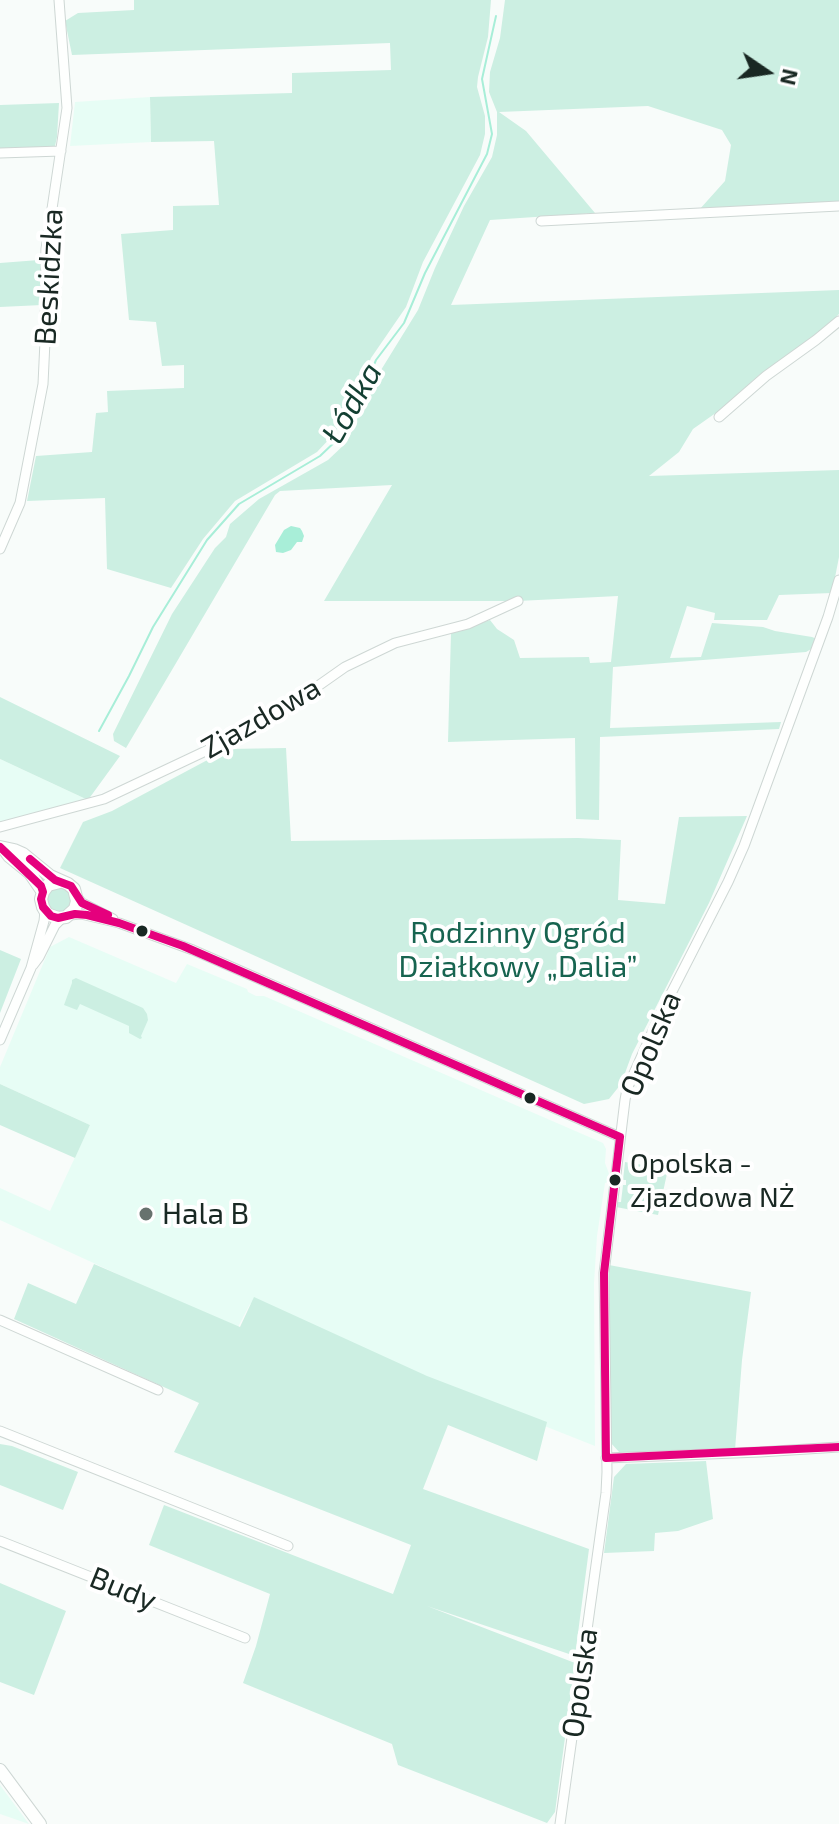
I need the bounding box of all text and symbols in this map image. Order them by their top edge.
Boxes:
north arrow [727,32,807,112]
text: N [776,67,805,88]
street label: Beskidzka [27,208,71,346]
water label: Łódka [314,356,390,450]
street label: Zjazdowa [195,670,327,766]
park label: Rodzinny Ogród Działkowy „Dalia” [398,915,638,986]
unlabelled marker [134,923,150,939]
street label: Opolska [613,986,689,1102]
unlabelled marker [522,1090,538,1106]
place label: Opolska - Zjazdowa NŻ [630,1147,795,1213]
marker: Opolska - Zjazdowa NŻ [607,1172,623,1188]
place label: Hala B [162,1196,249,1232]
marker: Hala B [137,1205,155,1223]
street label: Budy [84,1559,162,1619]
street label: Opolska [554,1626,606,1740]

